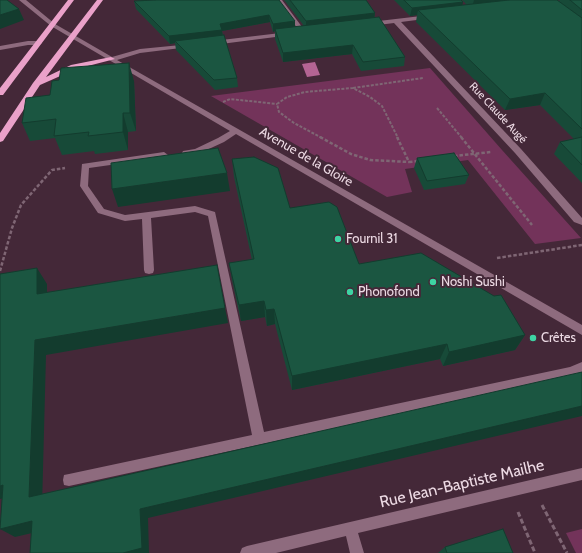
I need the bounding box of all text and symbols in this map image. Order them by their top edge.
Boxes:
street label: Rue Claude Augé [466,80,530,146]
street label: Avenue de la Gloire [256,124,356,190]
place label: Fournil 31 [346,231,398,247]
marker: Fournil 31 [333,234,343,244]
place label: Noshi Sushi [441,274,505,290]
marker: Noshi Sushi [428,277,438,287]
place label: Phonofond [358,284,420,300]
marker: Phonofond [345,287,355,297]
place label: Crêtes [541,330,576,346]
marker: Crêtes [528,333,538,343]
street label: Rue Jean-Baptiste Mailhe [378,456,546,512]

